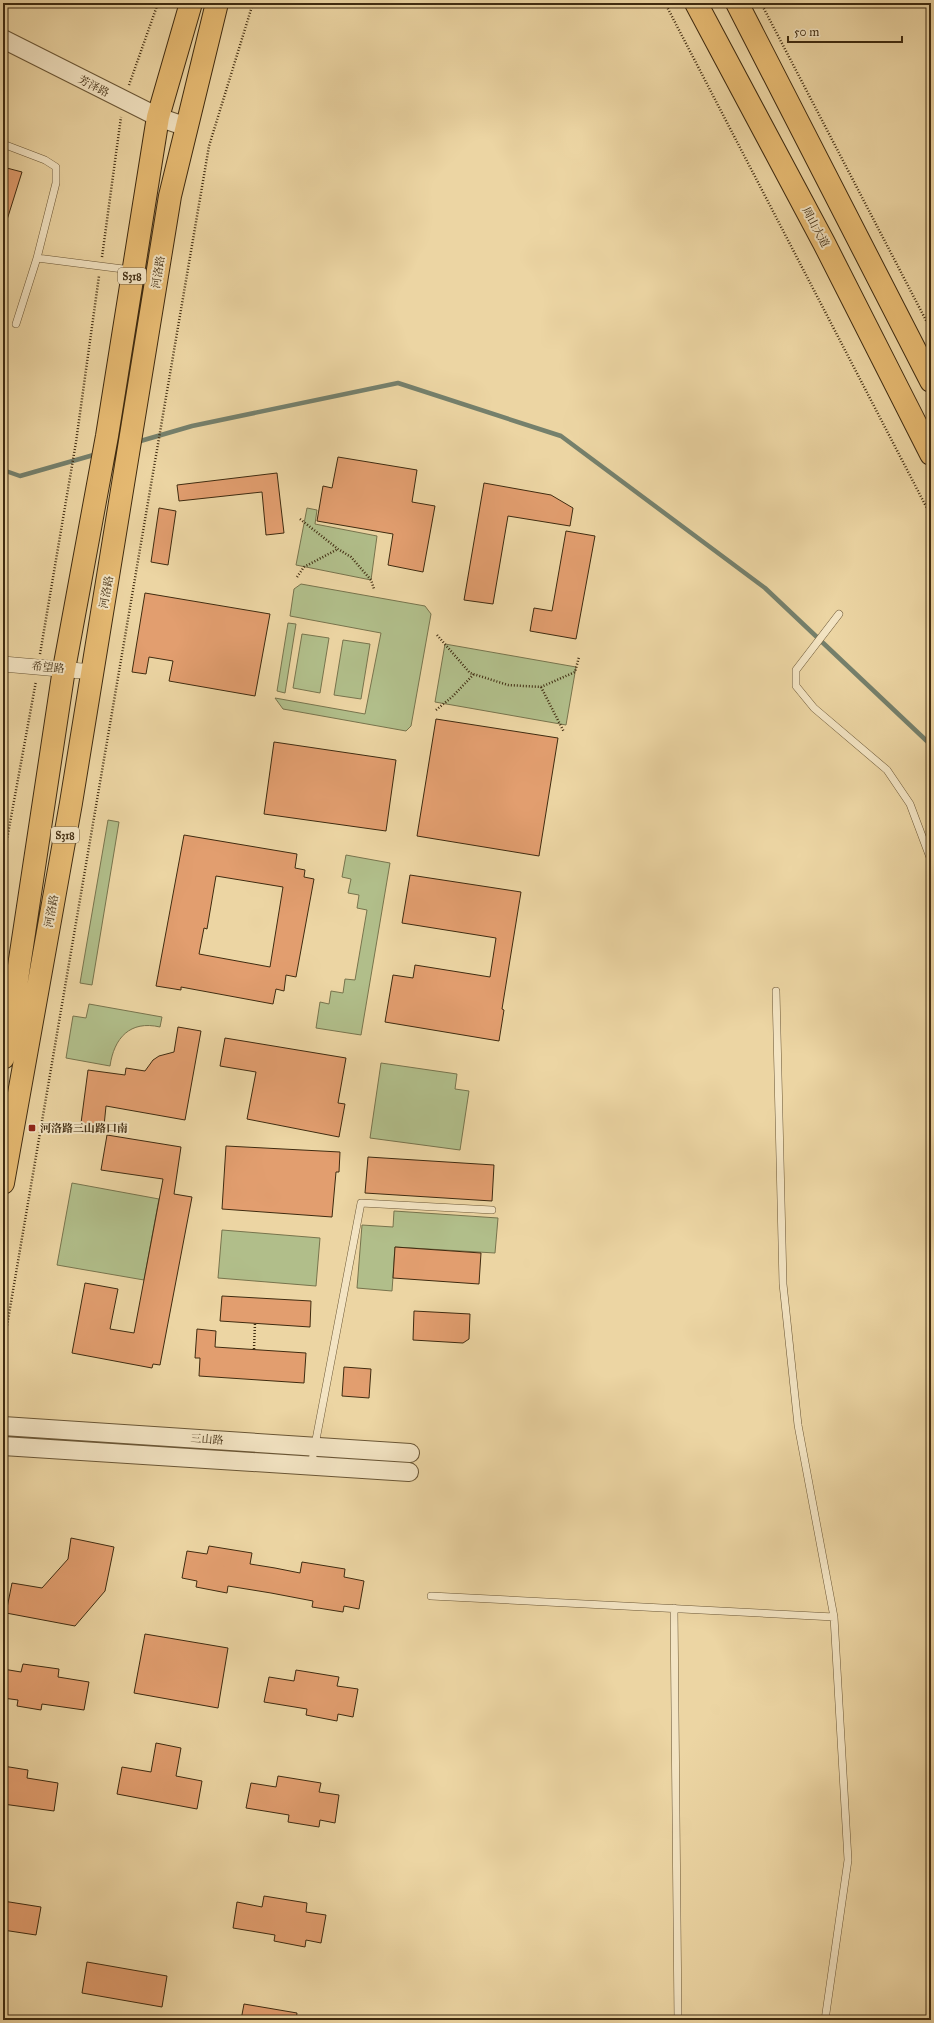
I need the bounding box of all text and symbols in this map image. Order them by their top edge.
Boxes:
scale bar [788,18,902,44]
text: 50 m [794,25,819,39]
street label: 芳泽路 [76,73,111,100]
street label: 周山大道 [799,205,832,250]
street label: 河洛路 [149,255,167,289]
road number: S318 [118,268,146,284]
street label: 河洛路 [97,575,116,609]
street label: 希望路 [31,660,65,675]
road number: S318 [51,827,79,843]
street label: 河洛路 [42,894,61,928]
place label: 河洛路三山路口南 [40,1122,128,1135]
marker: 河洛路三山路口南 [27,1123,37,1133]
street label: 三山路 [190,1432,224,1447]

